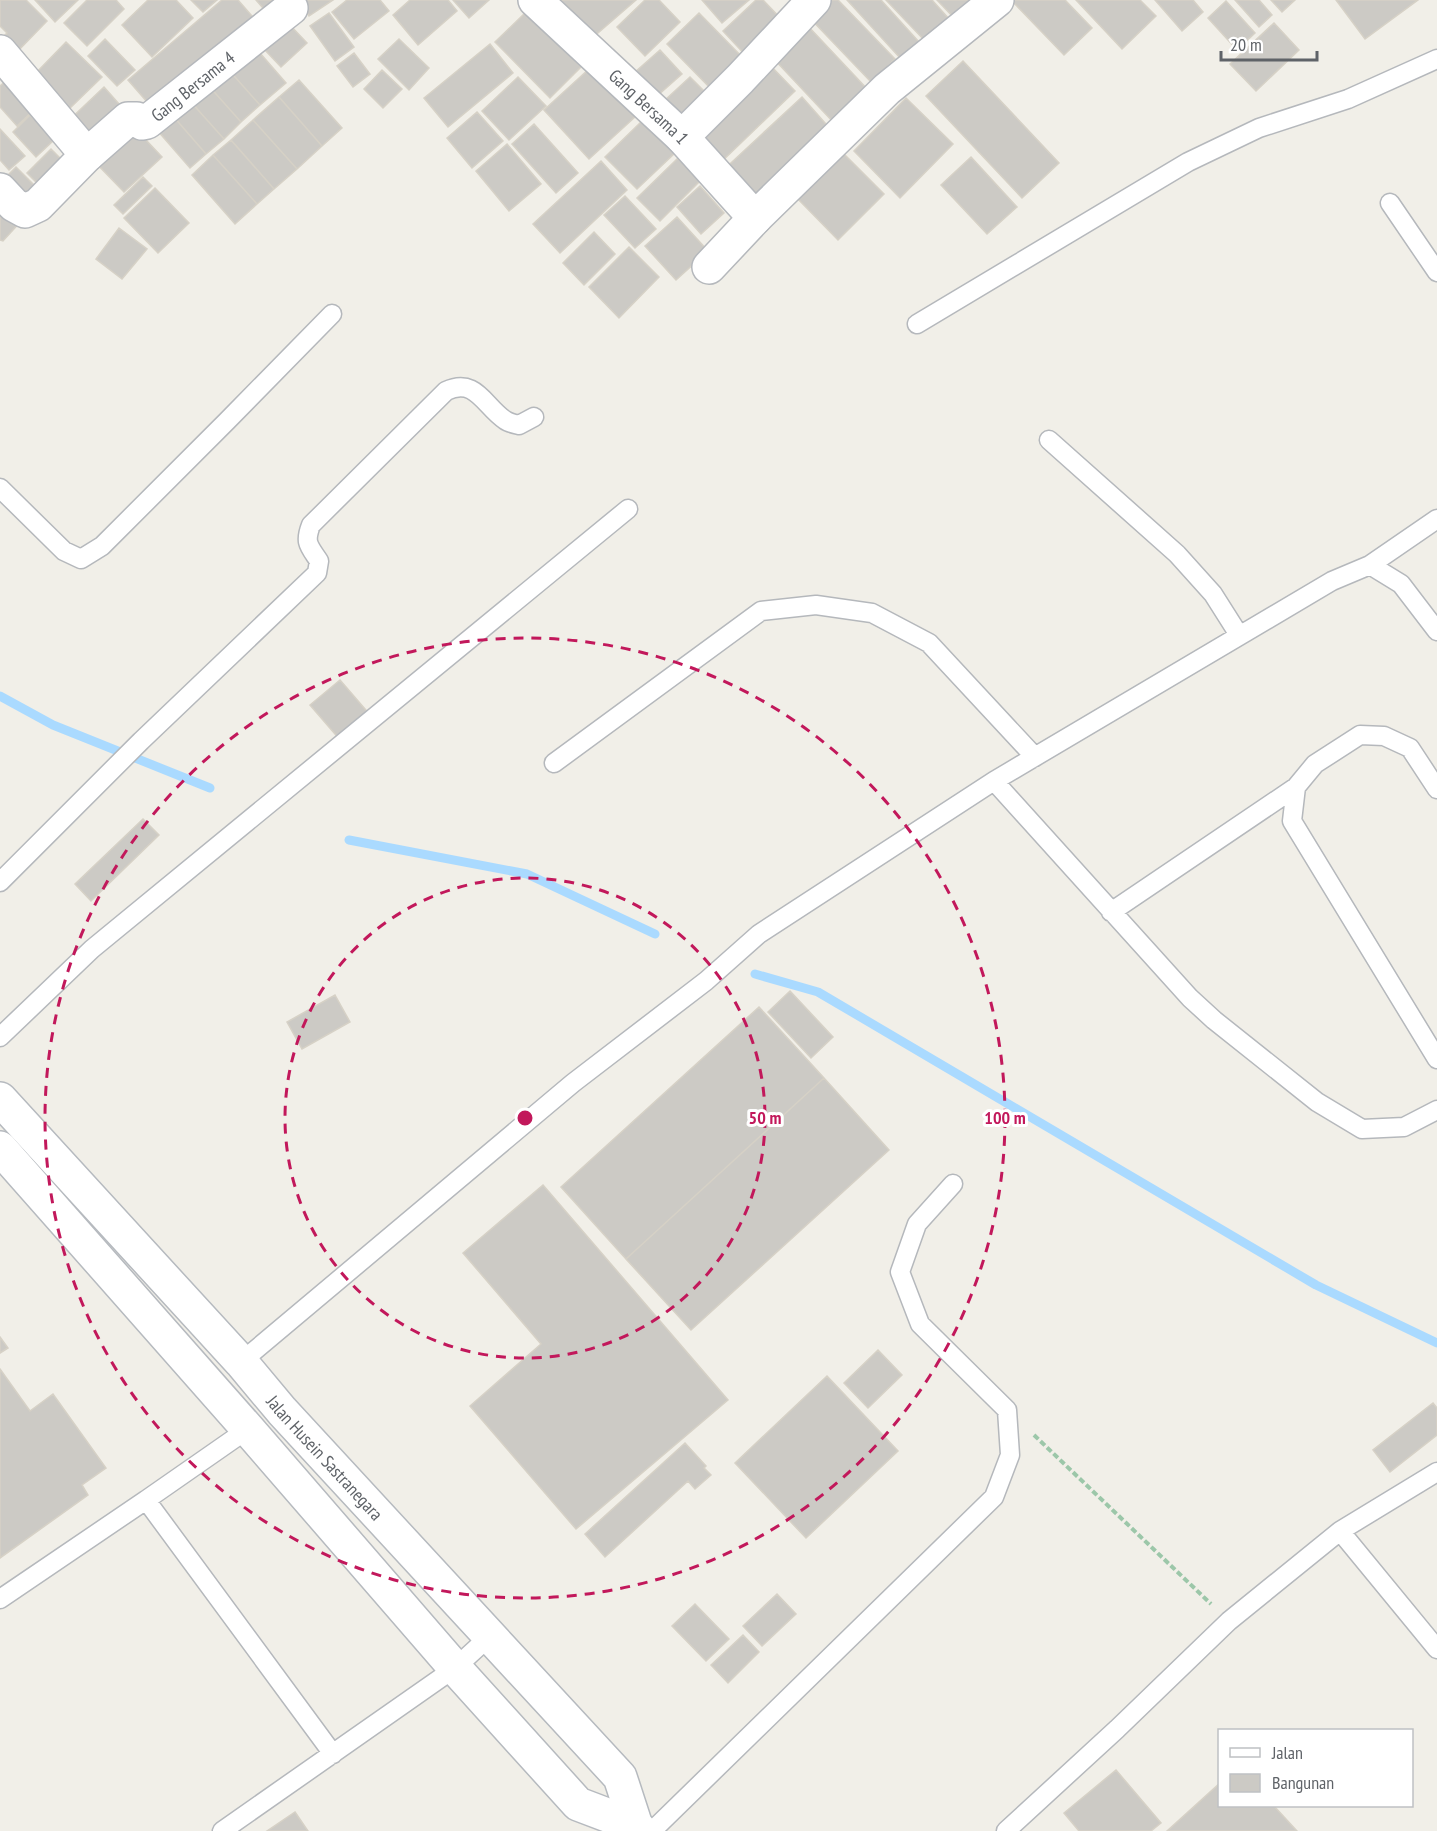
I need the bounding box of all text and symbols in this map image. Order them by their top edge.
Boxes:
scale bar [1221,24,1317,62]
text: 20 m [1230,33,1262,56]
street label: Gang Bersama 4 [146,46,239,126]
street label: Gang Bersama 1 [604,64,694,149]
text: 50 m [749,1106,781,1129]
text: 100 m [984,1106,1026,1129]
centre of rings [515,1108,535,1128]
street label: Jalan Husein Sastranegara [261,1389,388,1525]
legend [1218,1729,1413,1807]
text: Jalan [1271,1741,1303,1764]
text: Bangunan [1272,1771,1334,1794]

